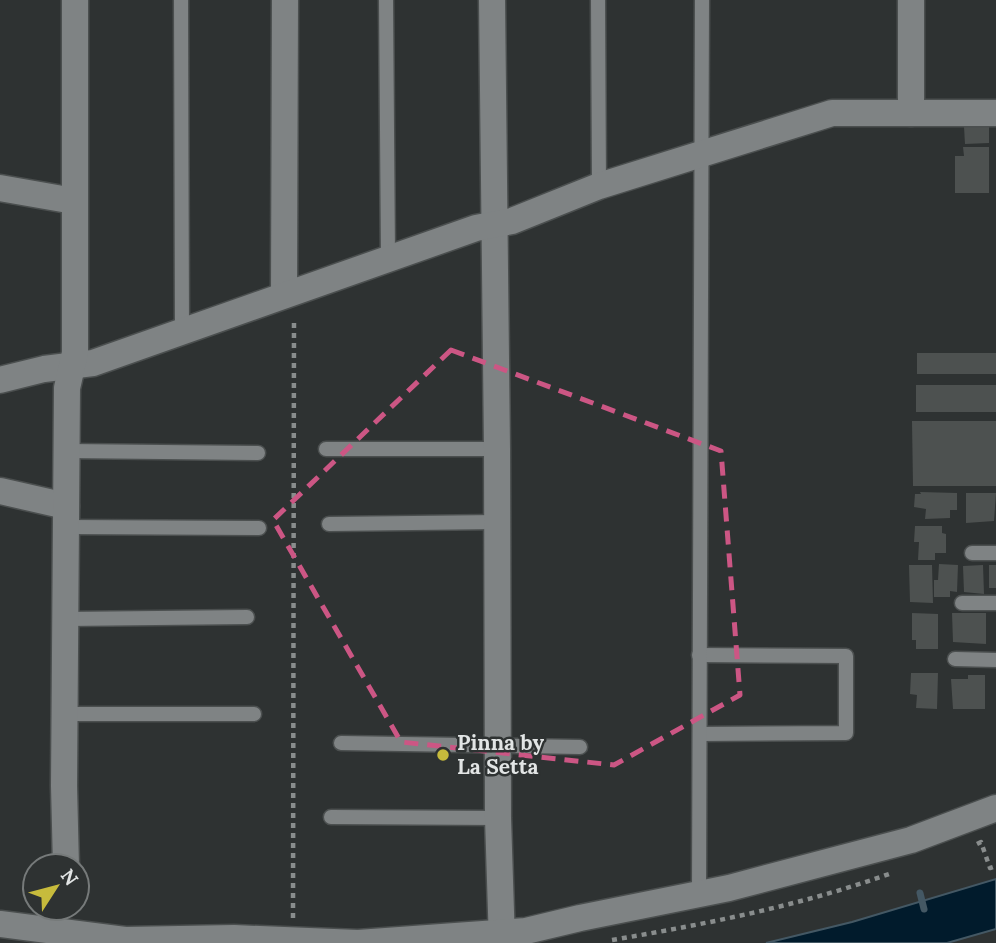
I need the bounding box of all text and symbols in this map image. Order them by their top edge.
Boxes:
place label: Pinna by La Setta [457,729,545,780]
marker: Pinna by La Setta [435,747,451,763]
north arrow [21,852,91,922]
text: N [56,864,84,890]

